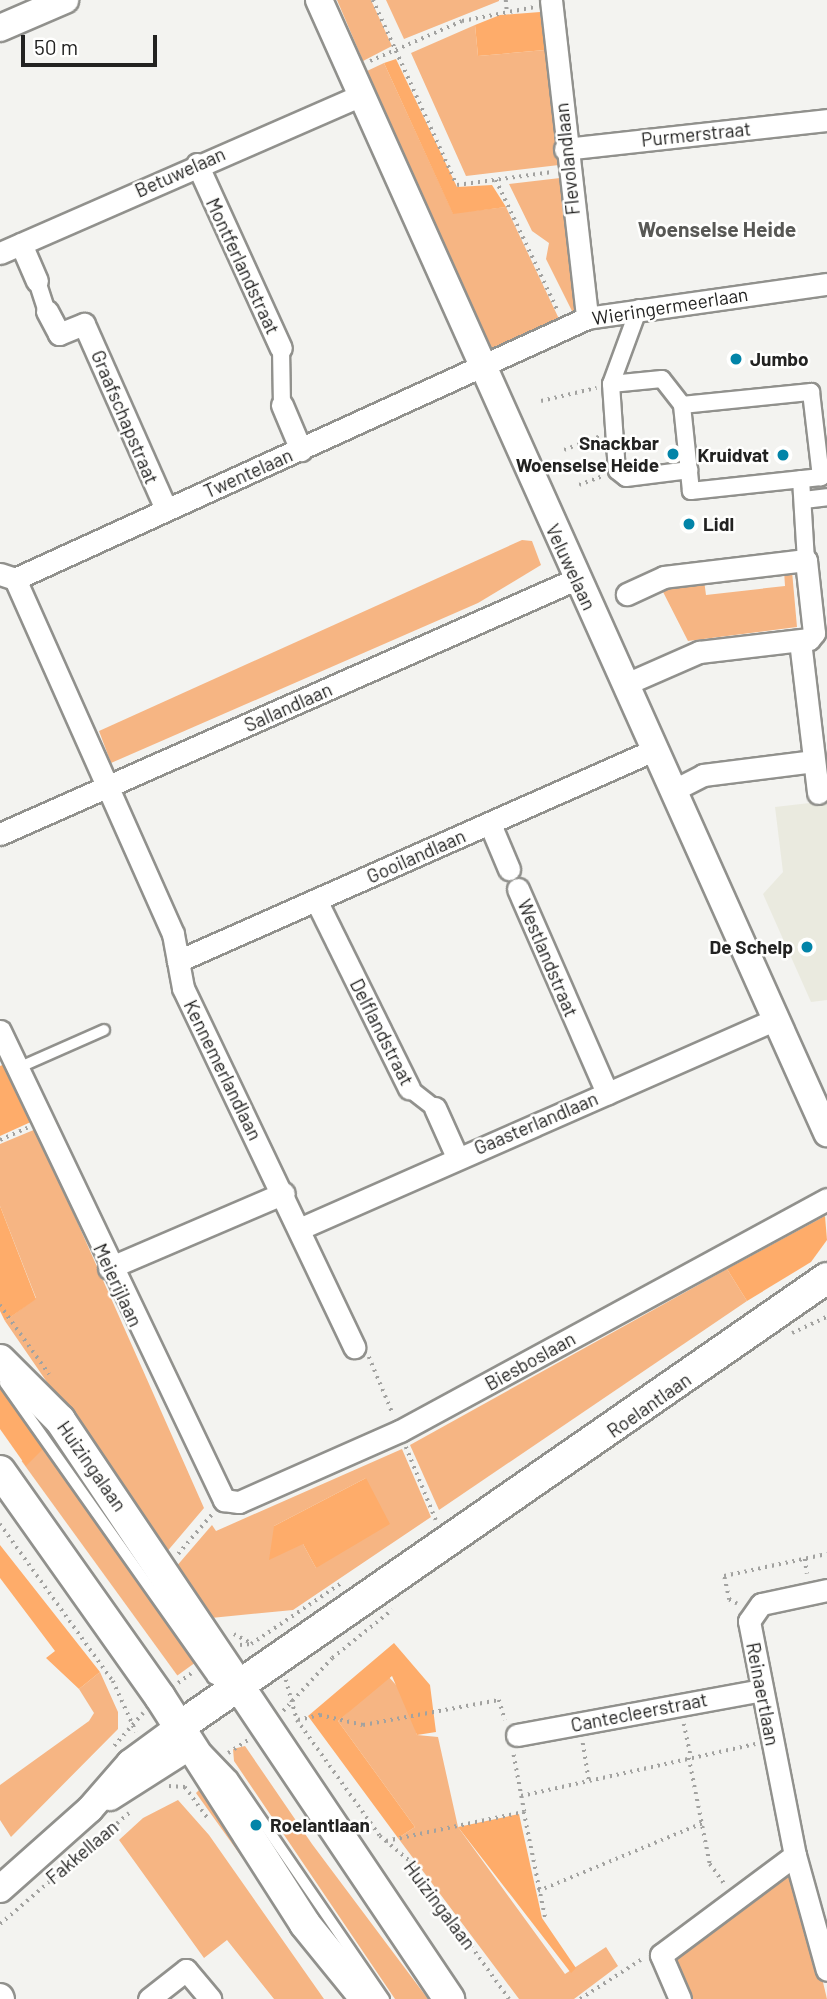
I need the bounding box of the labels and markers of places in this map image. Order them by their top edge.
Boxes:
place label: Jumbo [750,348,809,370]
marker: Jumbo [728,351,744,367]
place label: Snackbar Woenselse Heide [516,432,659,476]
place label: Kruidvat [697,444,769,466]
marker: Snackbar Woenselse Heide [665,446,681,462]
marker: Kruidvat [775,447,791,463]
place label: Lidl [703,513,734,535]
marker: Lidl [681,516,697,532]
place label: De Schelp [709,936,793,958]
marker: De Schelp [799,939,815,955]
place label: Roelantlaan [270,1814,370,1836]
marker: Roelantlaan [248,1817,264,1833]

